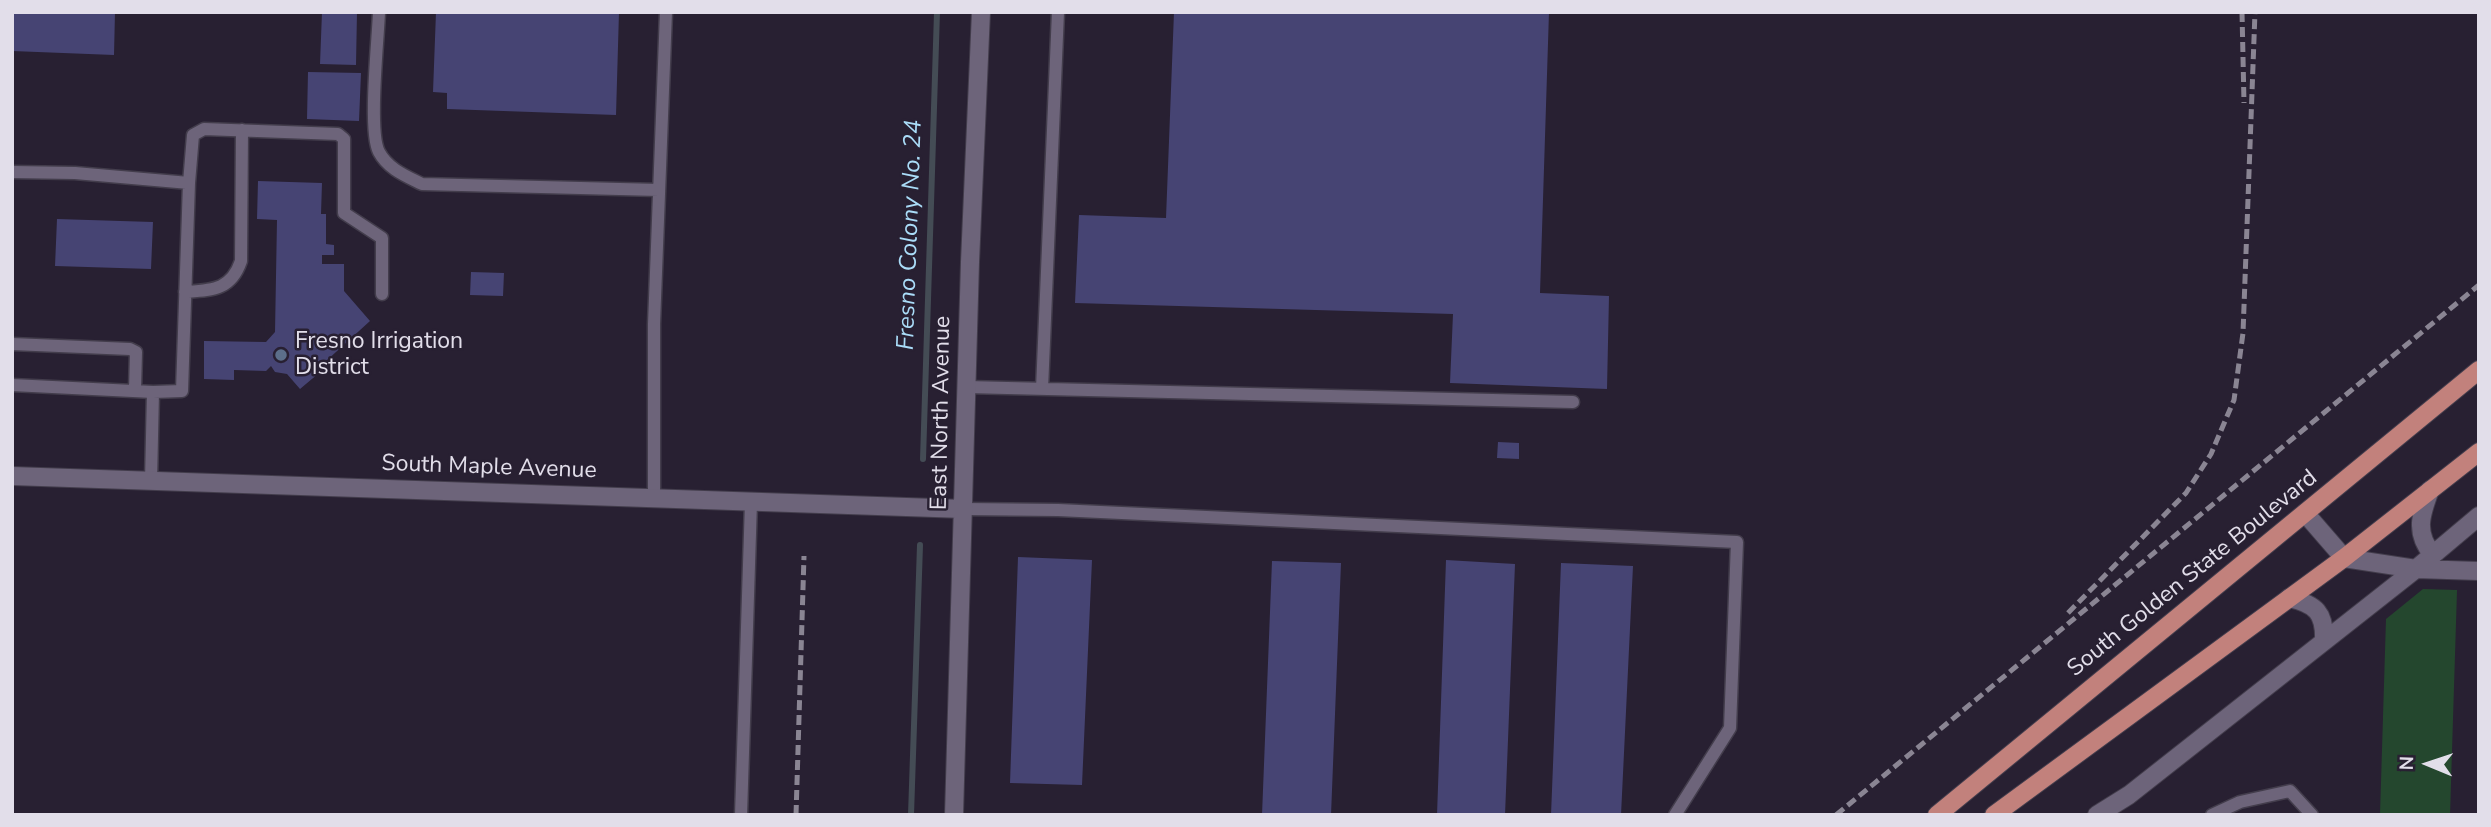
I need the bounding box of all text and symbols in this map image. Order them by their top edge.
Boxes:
water label: Fresno Colony No. 24 [893,119,929,351]
street label: East North Avenue [927,316,957,510]
place label: Fresno Irrigation District [295,328,463,382]
marker: Fresno Irrigation District [273,347,289,363]
street label: South Maple Avenue [381,450,597,486]
street label: South Golden State Boulevard [2063,465,2323,683]
north arrow [2393,729,2463,799]
text: N [2394,756,2420,771]

